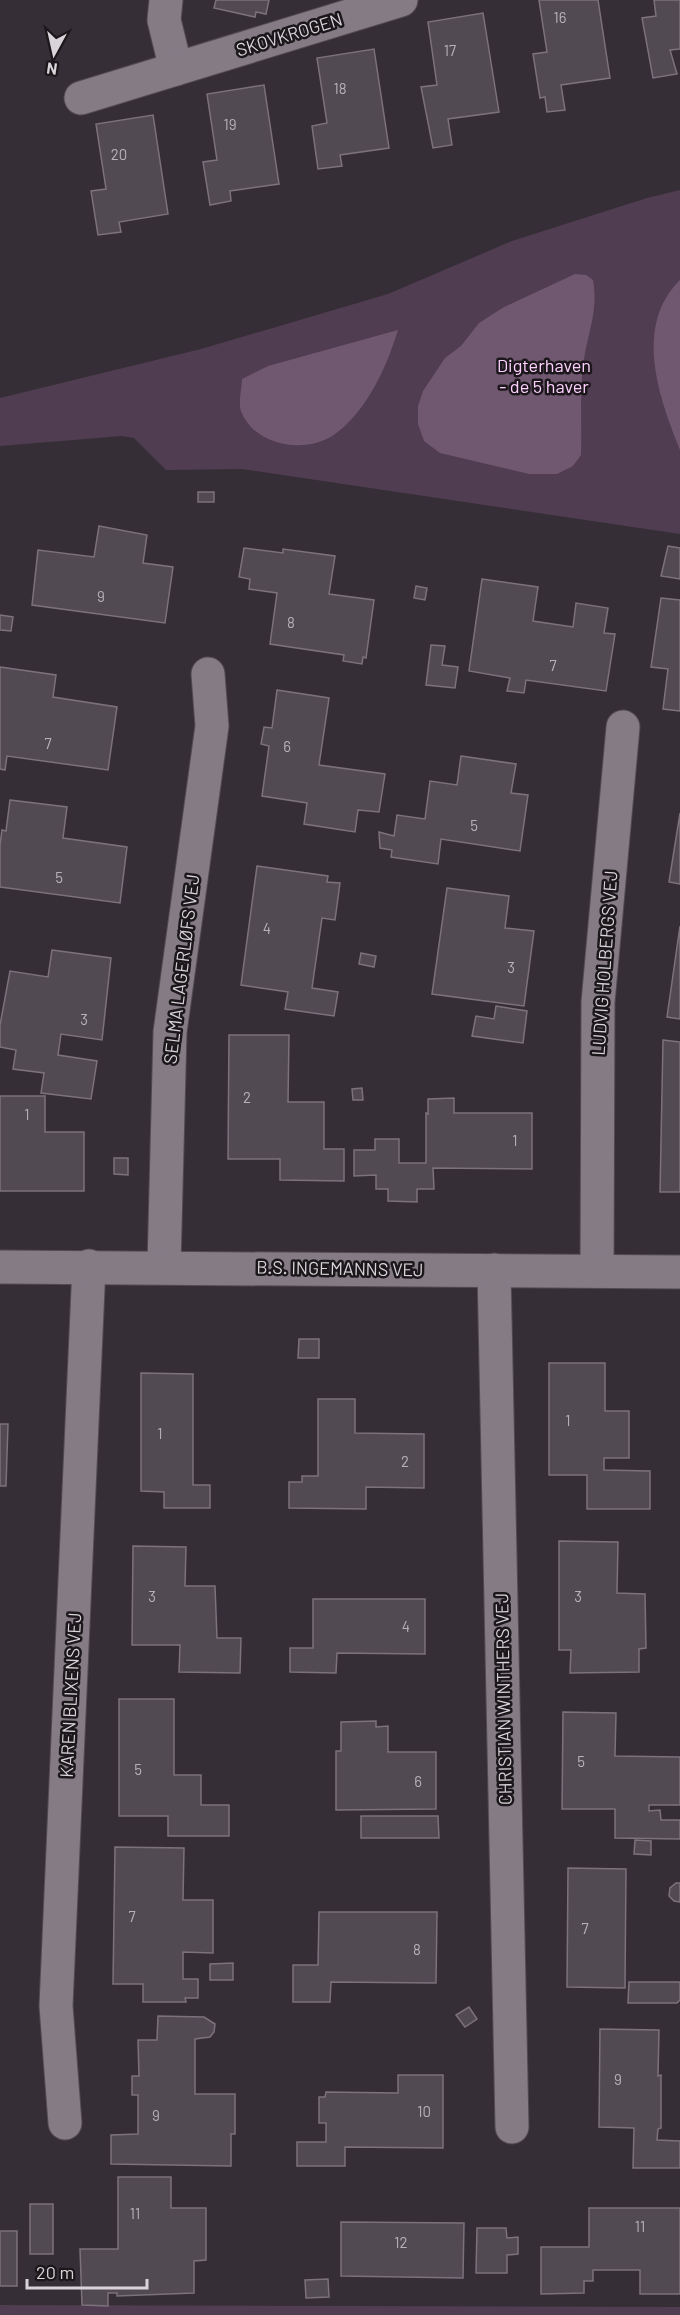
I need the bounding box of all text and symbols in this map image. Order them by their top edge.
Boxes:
street label: SKOVKROGEN [233,7,345,61]
house number: 16 [554,8,566,26]
north arrow [24,24,84,84]
house number: 17 [444,41,456,59]
text: N [45,59,58,79]
house number: 18 [333,79,347,97]
house number: 19 [223,115,237,133]
house number: 20 [111,145,127,163]
park label: Digterhaven - de 5 haver [497,354,591,397]
house number: 9 [97,587,105,605]
house number: 8 [287,613,295,631]
house number: 7 [549,656,557,674]
house number: 7 [44,734,52,752]
house number: 6 [283,737,291,755]
house number: 5 [470,816,478,834]
house number: 5 [55,868,63,886]
street label: LUDVIG HOLBERGS VEJ [587,870,621,1056]
street label: SELMA LAGERLØFS VEJ [158,873,204,1065]
house number: 4 [263,919,271,937]
house number: 3 [507,958,515,976]
house number: 3 [80,1010,88,1028]
house number: 2 [243,1088,251,1106]
house number: 1 [24,1105,30,1123]
house number: 1 [512,1131,518,1149]
street label: B.S. INGEMANNS VEJ [256,1256,424,1280]
house number: 1 [565,1411,571,1429]
house number: 1 [157,1424,163,1442]
house number: 2 [401,1452,409,1470]
house number: 3 [148,1587,156,1605]
house number: 3 [574,1587,582,1605]
street label: CHRISTIAN WINTHERS VEJ [490,1593,516,1805]
street label: KAREN BLIXENS VEJ [55,1612,85,1778]
house number: 4 [402,1617,410,1635]
house number: 5 [577,1752,585,1770]
house number: 5 [134,1760,142,1778]
house number: 6 [414,1772,422,1790]
house number: 7 [128,1907,136,1925]
house number: 7 [581,1919,589,1937]
house number: 8 [413,1940,421,1958]
house number: 9 [614,2070,622,2088]
house number: 10 [417,2102,431,2120]
house number: 9 [152,2106,160,2124]
house number: 11 [130,2204,140,2222]
house number: 11 [635,2217,645,2235]
house number: 12 [394,2233,408,2251]
scale bar [27,2252,147,2290]
text: 20 m [36,2261,74,2283]

